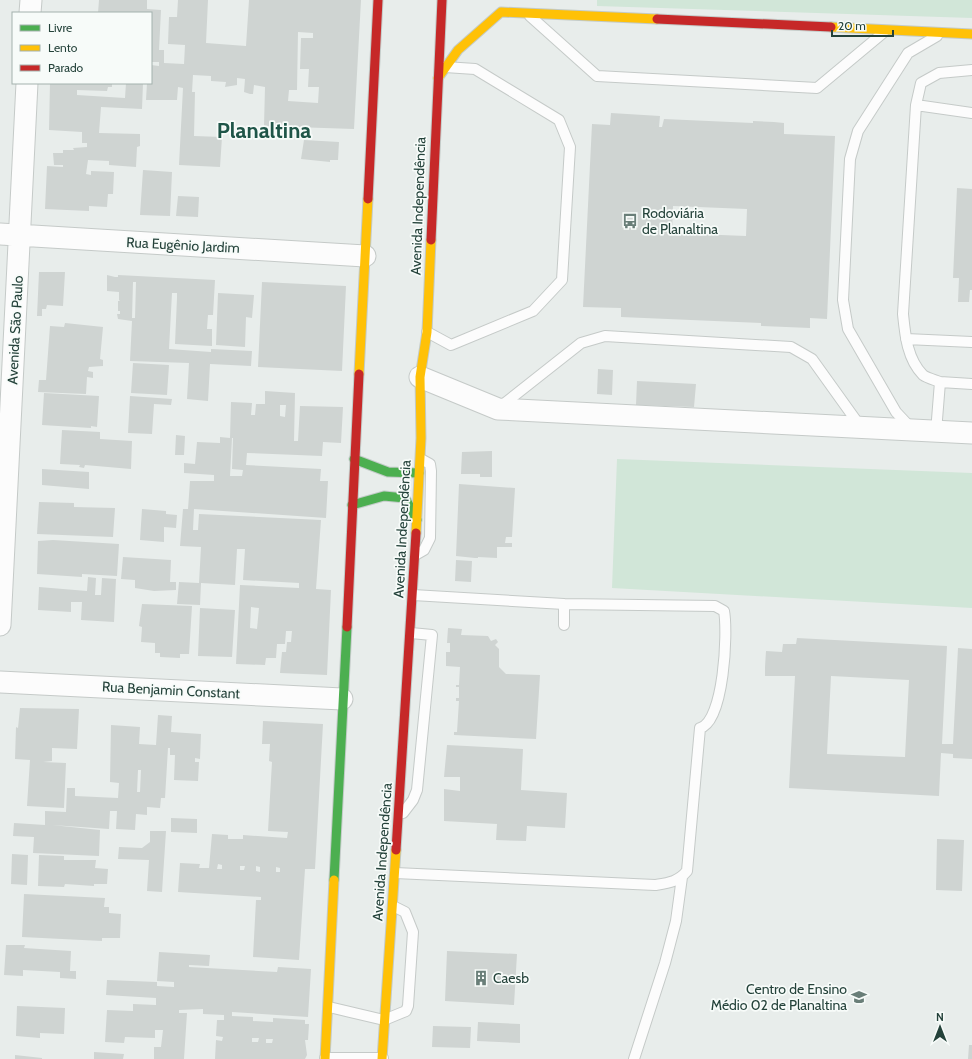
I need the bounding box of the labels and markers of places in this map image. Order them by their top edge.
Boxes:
place label: Rodoviária de Planaltina [642,204,718,238]
bus stop icon: Rodoviária de Planaltina [621,212,639,230]
building icon: Caesb [472,969,490,987]
place label: Caesb [493,969,529,987]
place label: Centro de Ensino Médio 02 de Planaltina [711,980,847,1014]
school or university icon: Centro de Ensino Médio 02 de Planaltina [850,988,868,1006]

